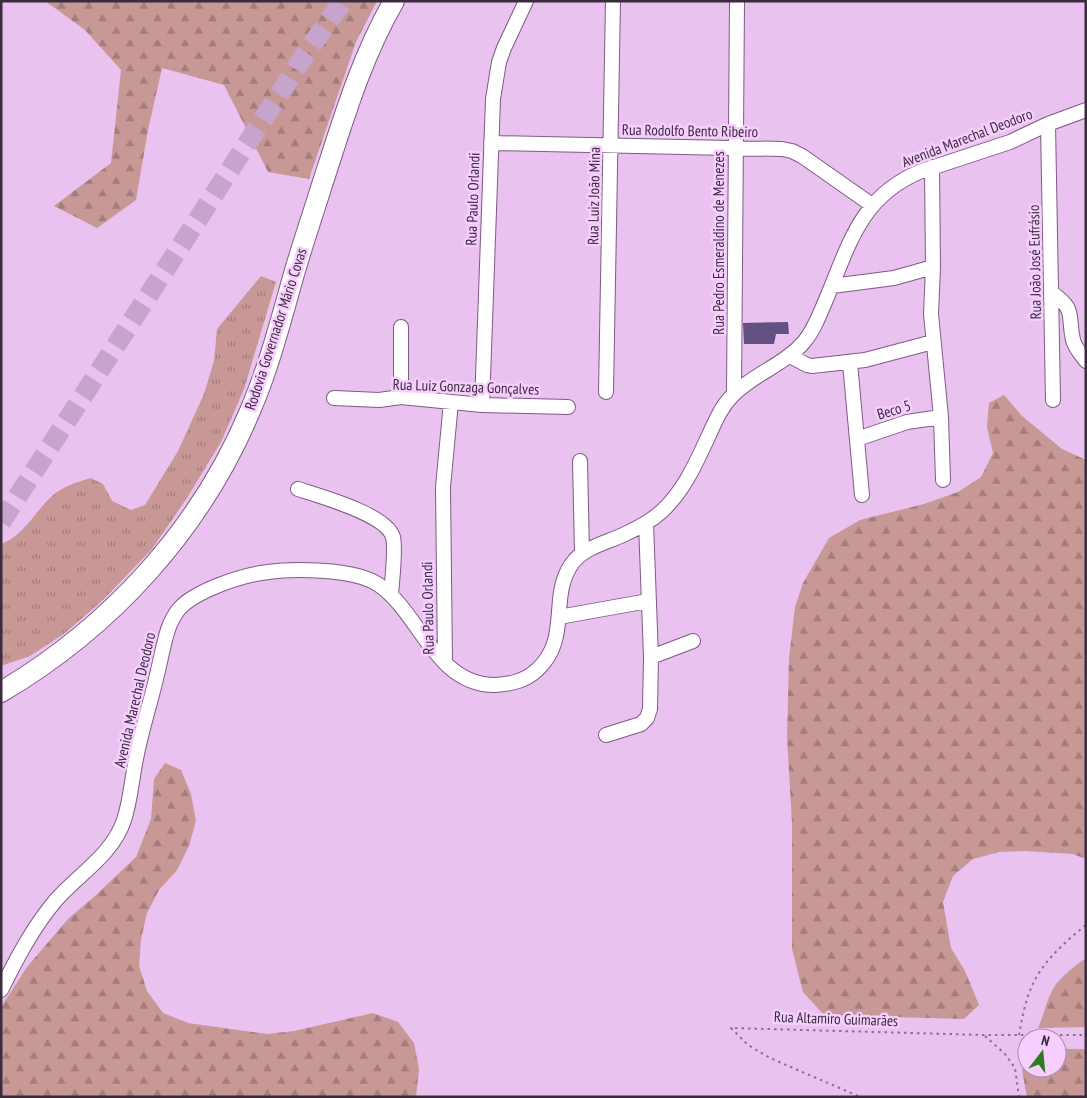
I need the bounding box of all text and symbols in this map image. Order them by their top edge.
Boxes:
street label: Avenida Marechal Deodoro [899,104,1035,171]
street label: Rua Rodolfo Bento Ribeiro [622,120,758,141]
street label: Rua Luiz João Mina [583,147,604,245]
street label: Rua Pedro Esmeraldino de Menezes [709,151,728,335]
street label: Rua Paulo Orlandi [461,152,484,246]
street label: Rua João José Eufrásio [1024,204,1045,320]
street label: Rodovia Governador Mário Covas [240,245,311,412]
street label: Rua Luiz Gonzaga Gonçalves [392,374,540,399]
street label: Beco 5 [875,395,913,424]
street label: Rua Paulo Orlandi [417,561,438,655]
street label: Avenida Marechal Deodoro [110,630,159,770]
street label: Rua Altamiro Guimarães [774,1007,898,1030]
north arrow [1017,1028,1067,1078]
text: N [1039,1031,1052,1050]

